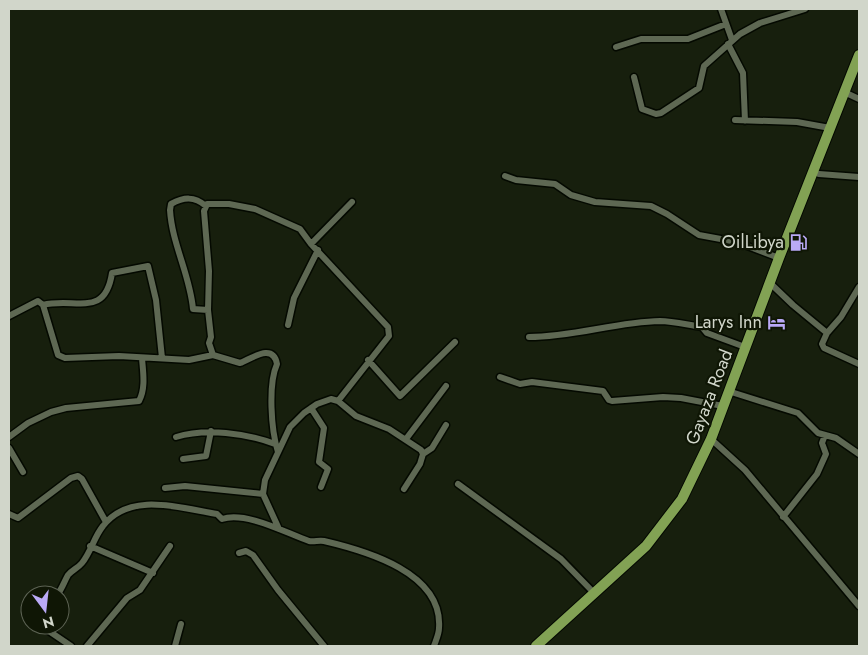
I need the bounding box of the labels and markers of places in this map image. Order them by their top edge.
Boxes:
place label: OilLibya [722,229,784,255]
fuel station icon: OilLibya [788,232,808,252]
place label: Larys Inn [695,309,762,335]
hotel icon: Larys Inn [766,312,786,332]

